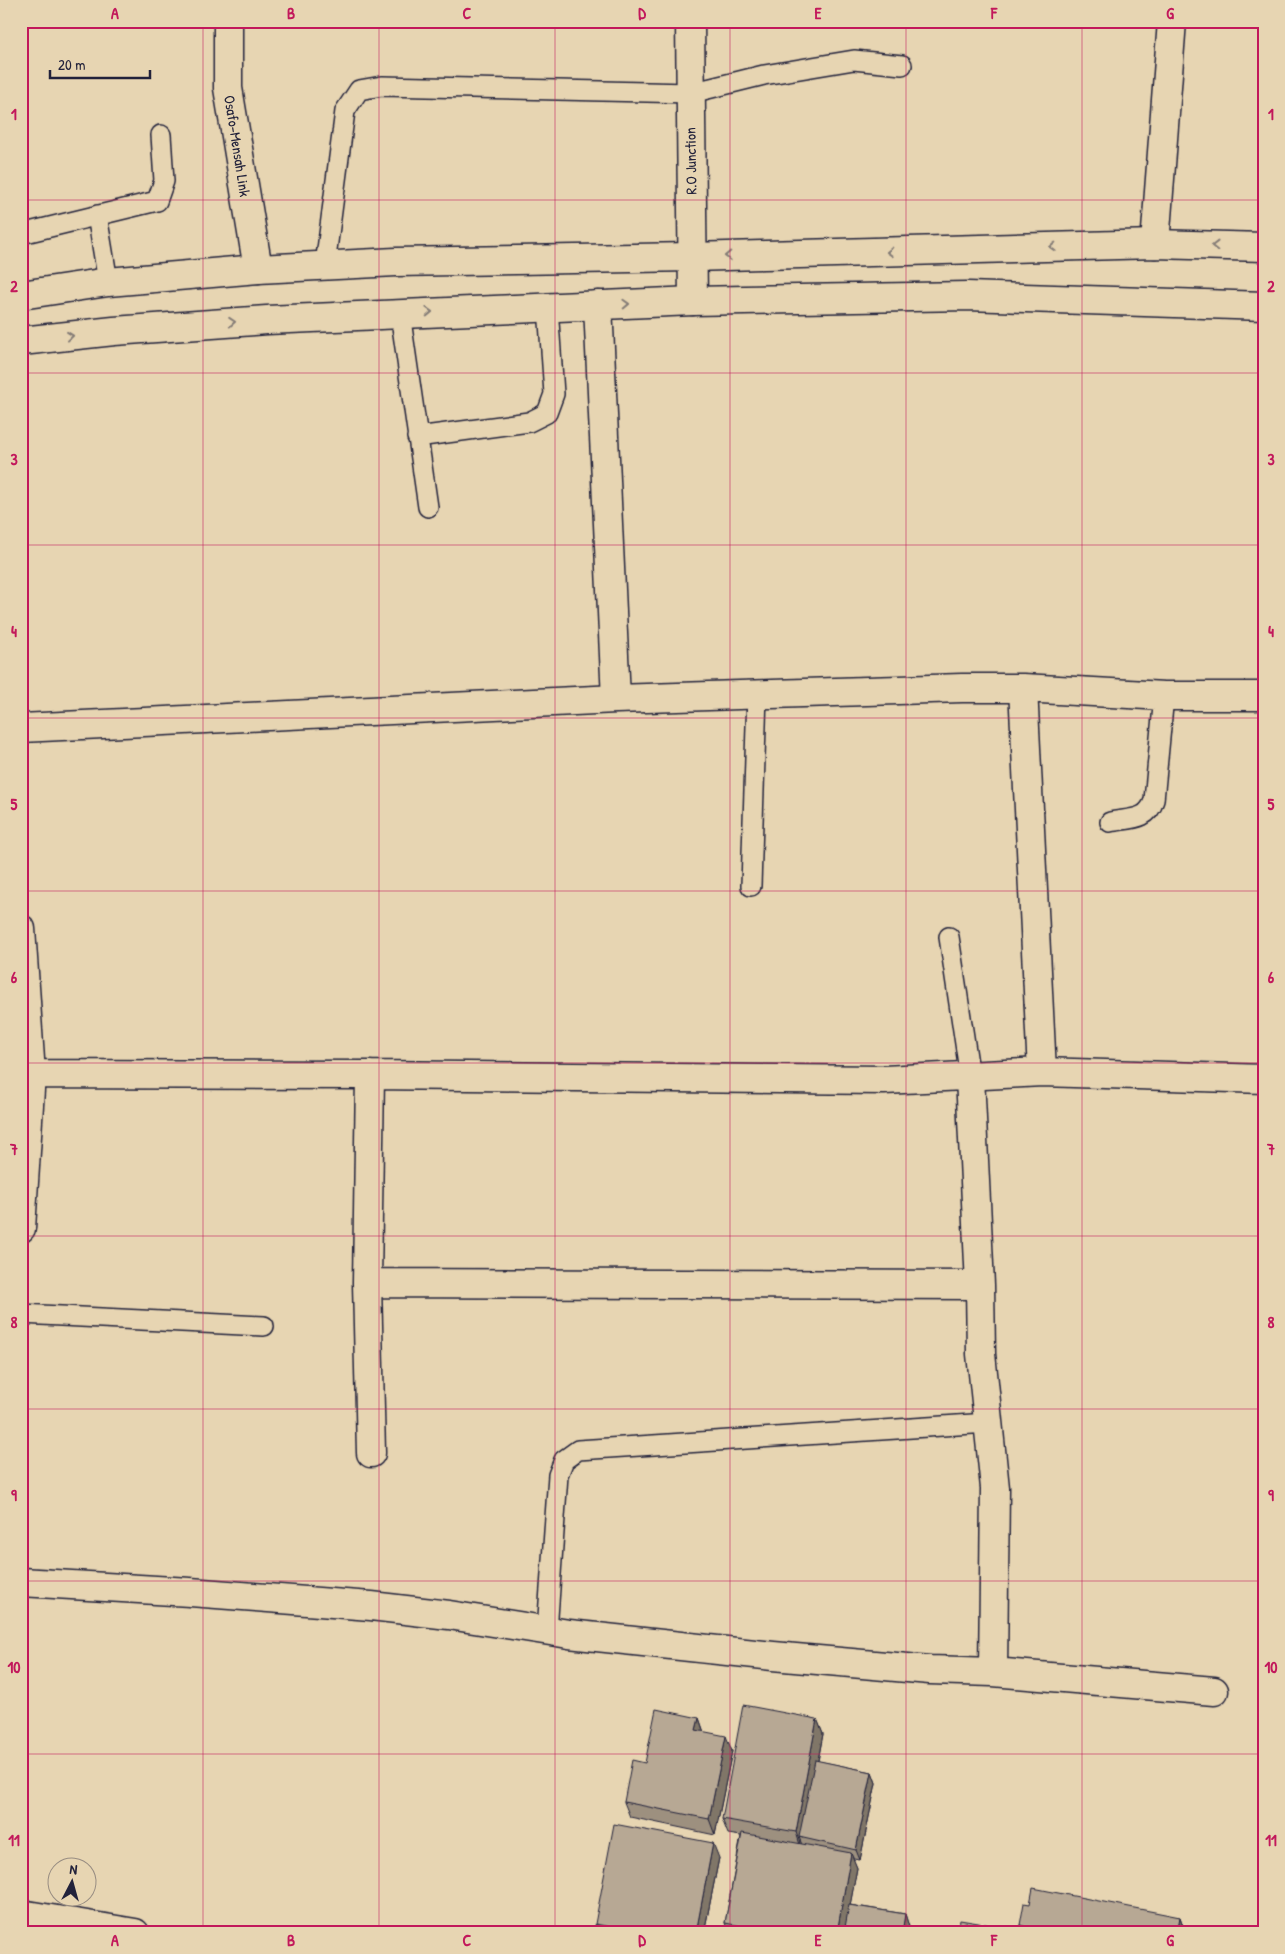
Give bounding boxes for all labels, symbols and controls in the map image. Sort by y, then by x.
text: A [111,2,119,24]
text: B [287,2,295,24]
text: C [463,2,472,24]
text: D [638,2,646,24]
text: E [814,2,822,24]
text: F [990,2,998,24]
text: G [1166,2,1174,24]
scale bar [50,48,150,80]
text: 20 m [58,54,85,75]
street label: Osafo-Mensah Link [219,94,256,198]
text: 1 [11,103,17,125]
text: 1 [1268,103,1274,125]
street label: R.O Junction [679,127,702,195]
one-way arrow [1211,241,1218,251]
one-way arrow [1048,242,1056,253]
one-way arrow [886,247,894,257]
one-way arrow [723,251,731,262]
text: 2 [10,275,18,297]
text: 2 [1267,275,1275,297]
one-way arrow [622,299,630,310]
one-way arrow [425,306,433,317]
one-way arrow [228,317,236,328]
one-way arrow [66,331,74,342]
text: 3 [10,448,18,470]
text: 3 [1267,448,1275,470]
text: 4 [11,620,17,642]
text: 4 [1268,620,1274,642]
text: 5 [11,793,18,815]
text: 5 [1268,793,1275,815]
text: 6 [11,966,18,988]
text: 6 [1268,966,1275,988]
text: 7 [9,1138,18,1160]
text: 7 [1266,1138,1275,1160]
text: 8 [11,1311,18,1333]
text: 8 [1268,1311,1275,1333]
text: 9 [11,1484,17,1506]
text: 9 [1268,1484,1274,1506]
text: 10 [8,1656,20,1678]
text: 10 [1265,1656,1277,1678]
text: 11 [8,1829,20,1851]
text: 11 [1265,1829,1277,1851]
north arrow [48,1856,98,1906]
text: N [69,1859,79,1878]
text: A [111,1929,119,1951]
text: B [287,1929,295,1951]
text: C [463,1929,472,1951]
text: D [638,1929,646,1951]
text: E [814,1929,822,1951]
text: F [990,1929,998,1951]
text: G [1166,1929,1174,1951]

